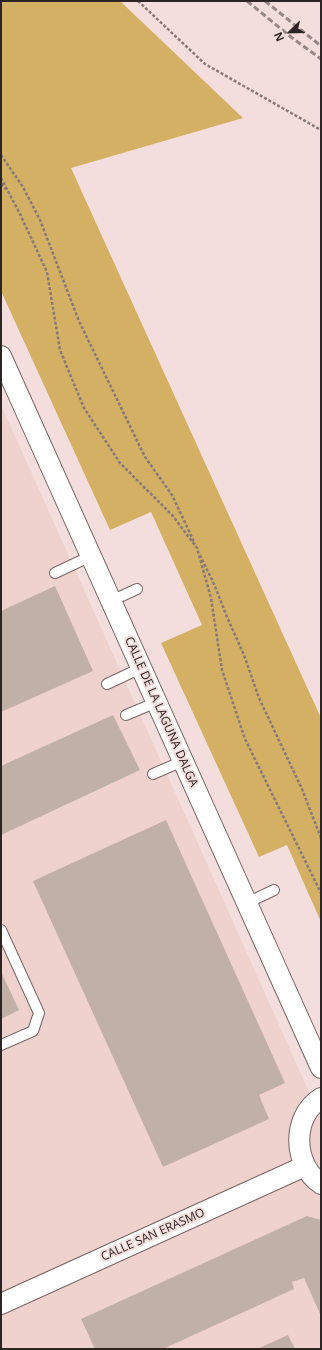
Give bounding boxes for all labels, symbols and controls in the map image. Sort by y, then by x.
north arrow [270,12,310,52]
text: N [270,30,287,44]
street label: CALLE DE LA LAGUNA DALGA [121,635,201,789]
street label: CALLE SAN ERASMO [99,1206,207,1264]

